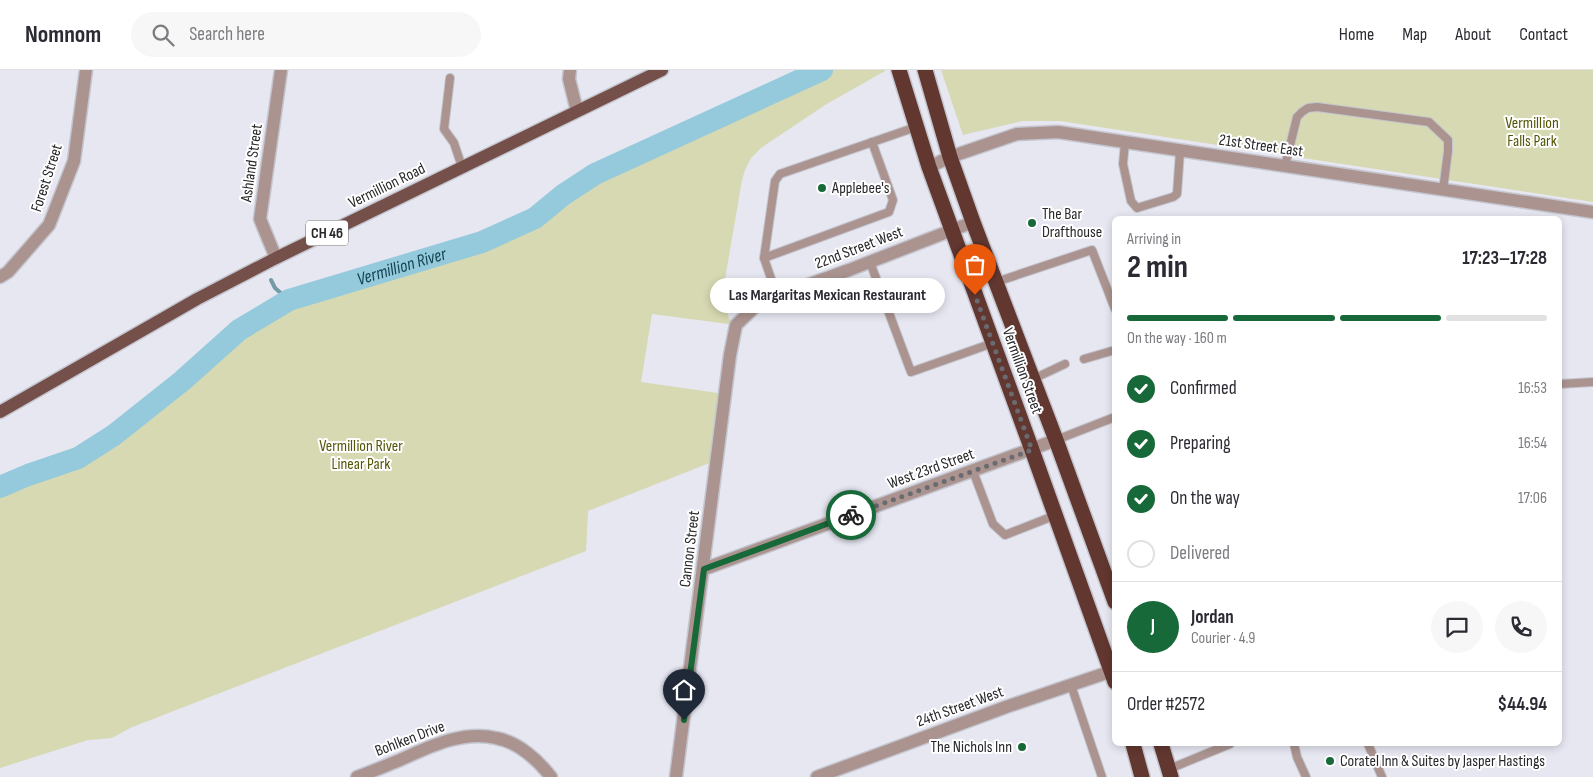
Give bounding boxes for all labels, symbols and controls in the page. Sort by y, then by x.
search box [131,12,481,57]
text: Nomnom [25,20,101,49]
icon: search [149,21,177,49]
text: Search here [189,23,265,46]
text: Home [1339,24,1374,45]
text: Map [1402,24,1427,45]
text: About [1455,24,1491,45]
text: Contact [1519,24,1568,45]
park label: Vermillion Falls Park [1505,114,1559,151]
street label: Ashland Street [237,123,267,204]
street label: 21st Street East [1218,131,1304,161]
street label: Forest Street [27,142,67,214]
street label: Vermillion Road [346,159,428,213]
place label: Applebee's [831,179,890,198]
marker: Applebee's [816,182,828,194]
place label: The Bar Drafthouse [1042,205,1102,242]
marker: The Bar Drafthouse [1026,217,1038,229]
road number: CH 46 [306,220,348,246]
street label: 22nd Street West [812,222,906,273]
text: Arriving in [1127,230,1181,249]
water label: Vermillion River [354,243,449,290]
pin [954,244,996,295]
text: 17:23–17:28 [1462,247,1547,270]
text: 2 min [1127,248,1188,287]
icon: bag [961,251,989,279]
callout: Las Margaritas Mexican Restaurant [710,278,945,312]
text: Las Margaritas Mexican Restaurant [729,286,926,305]
street label: Vermillion Street [998,325,1046,417]
text: On the way · 160 m [1127,329,1227,348]
icon: check [1127,375,1155,403]
text: Confirmed [1170,377,1237,400]
text: 16:53 [1518,379,1547,398]
icon: check [1127,430,1155,458]
text: Preparing [1170,432,1231,455]
text: 16:54 [1518,434,1547,453]
park label: Vermillion River Linear Park [319,437,403,474]
street label: West 23rd Street [885,445,977,493]
icon: check [1127,485,1155,513]
text: On the way [1170,487,1240,510]
text: 17:06 [1518,489,1547,508]
courier [826,490,876,540]
icon: bike [837,501,865,529]
street label: Cannon Street [676,509,704,588]
text: Delivered [1170,542,1230,565]
button: chat [1431,601,1483,653]
button: phone [1495,601,1547,653]
text: Jordan [1191,606,1234,629]
text: J [1151,615,1155,638]
text: Courier · 4.9 [1191,629,1255,648]
pin [663,669,705,720]
icon: home [670,676,698,704]
street label: 24th Street West [914,682,1006,731]
text: Order #2572 [1127,693,1205,716]
text: $44.94 [1498,693,1547,716]
street label: Bohlken Drive [372,717,448,761]
place label: The Nichols Inn [931,738,1012,757]
marker: The Nichols Inn [1016,741,1028,753]
place label: Coratel Inn & Suites by Jasper Hastings [1340,752,1545,771]
marker: Coratel Inn & Suites by Jasper Hastings [1324,755,1336,767]

